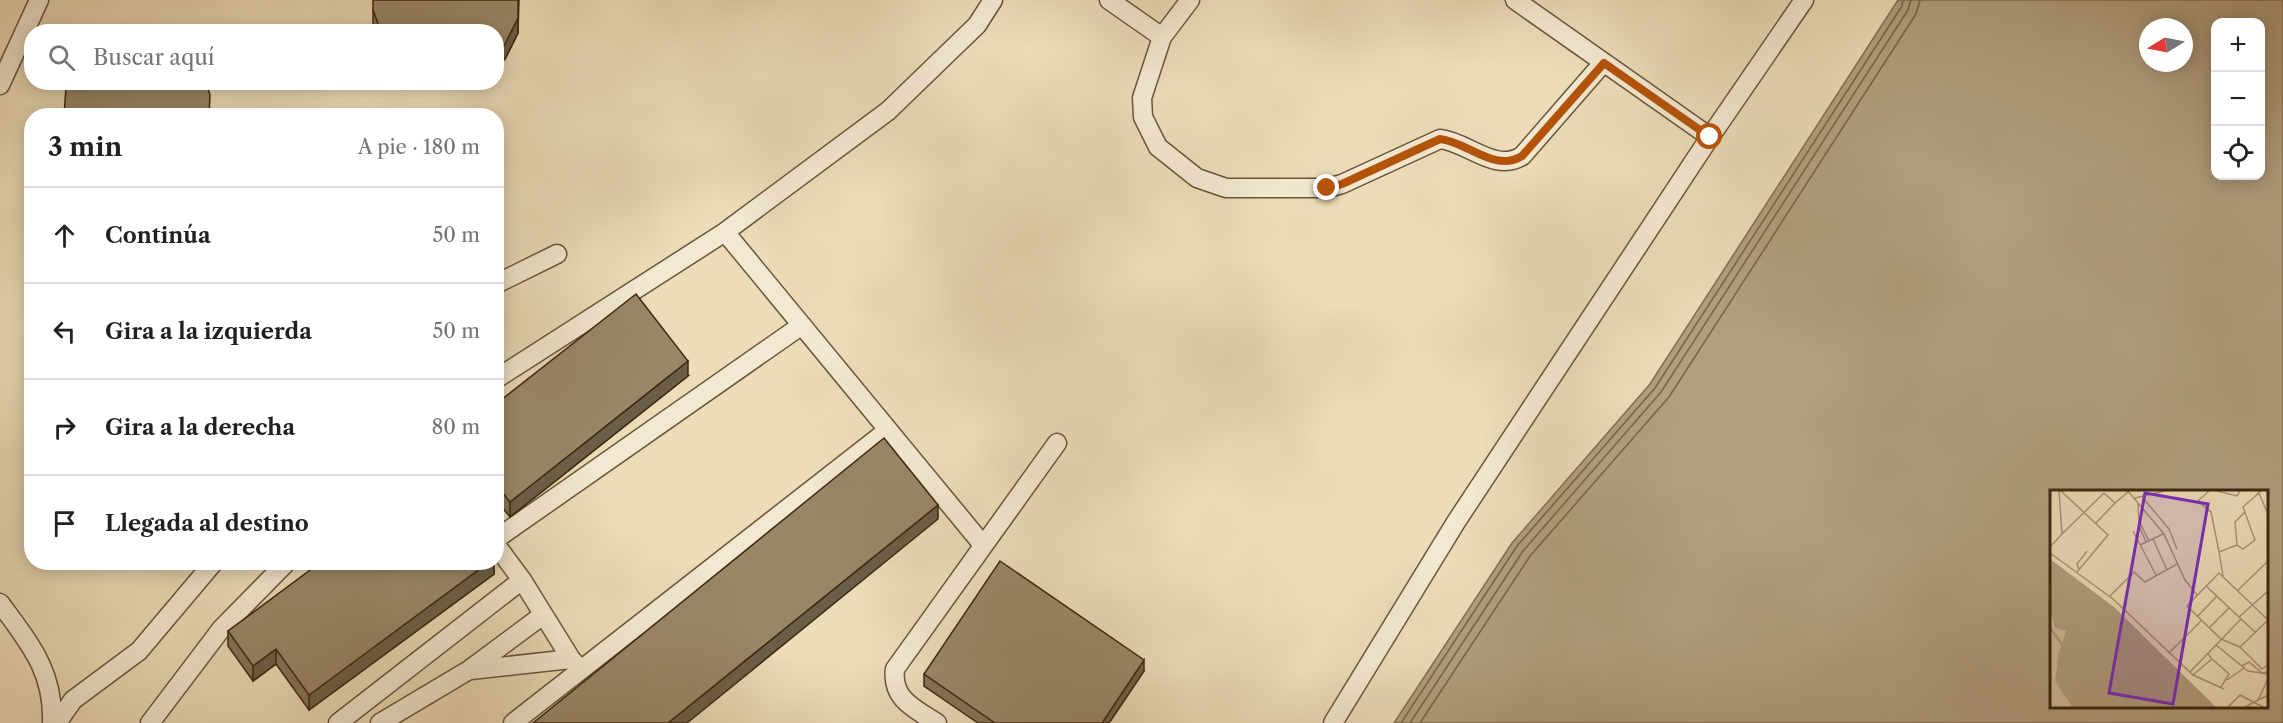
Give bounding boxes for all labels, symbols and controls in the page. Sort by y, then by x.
north arrow [2139,18,2193,72]
map controls [2211,18,2265,180]
button: + [2211,18,2265,72]
search box [24,24,504,90]
icon: search [45,41,78,74]
text: Buscar aquí [93,44,215,71]
button: − [2211,72,2265,126]
route start [1696,123,1722,149]
button: locate [2211,126,2265,180]
text: 3 min [48,131,122,163]
text: A pie · 180 m [358,135,480,159]
route end [1313,174,1339,200]
icon: ahead [48,219,81,252]
text: Continúa [105,222,211,249]
text: 50 m [433,223,480,247]
icon: left [48,315,81,348]
text: Gira a la izquierda [105,318,312,345]
text: 50 m [433,319,480,343]
icon: right [48,411,81,444]
text: Gira a la derecha [105,414,295,441]
text: 80 m [432,415,480,439]
inset map [2050,490,2268,708]
icon: arrive [48,507,81,540]
text: Llegada al destino [105,510,309,537]

